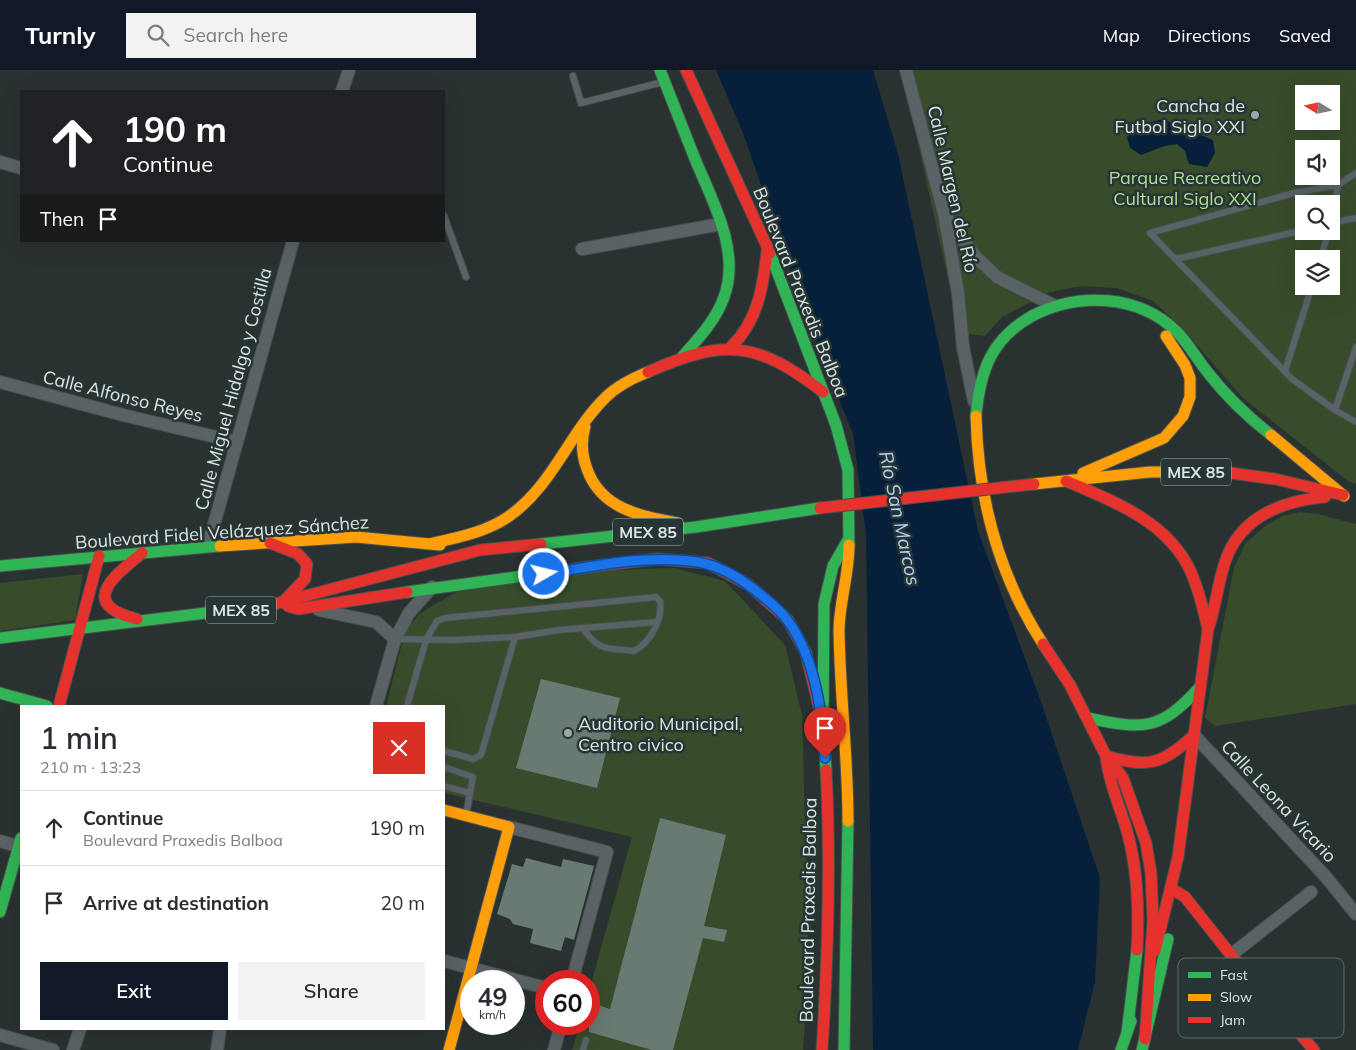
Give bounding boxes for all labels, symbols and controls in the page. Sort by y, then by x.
search box [126,13,476,58]
text: Turnly [25,20,96,50]
icon: search [144,21,172,49]
text: Search here [184,23,288,47]
text: Map [1103,24,1140,47]
text: Directions [1168,24,1251,47]
text: Saved [1279,24,1331,47]
north arrow [1295,85,1340,130]
map controls [1295,85,1340,295]
place label: Cancha de Futbol Siglo XXI [1115,94,1245,138]
street label: Calle Margen del Río [923,103,983,275]
text: 190 m [123,107,227,151]
marker: Cancha de Futbol Siglo XXI [1249,109,1261,121]
icon: ahead [40,110,105,175]
button: sound [1295,140,1340,185]
text: Continue [123,150,213,178]
park label: Parque Recreativo Cultural Siglo XXI [1109,166,1261,210]
street label: Boulevard Praxedis Balboa [748,183,854,401]
button: search [1295,195,1340,240]
icon: arrive [94,205,122,233]
text: Then [40,207,84,231]
button: layers [1295,250,1340,295]
street label: Calle Miguel Hidalgo y Costilla [189,265,277,513]
street label: Calle Alfonso Reyes [41,365,205,427]
water label: Río San Marcos [874,449,926,587]
road number: MEX 85 [1161,458,1231,486]
street label: Boulevard Fidel Velázquez Sánchez [74,510,370,554]
road number: MEX 85 [613,518,683,546]
position arrow [517,547,569,599]
road number: MEX 85 [206,596,276,624]
pin [804,707,846,758]
place label: Auditorio Municipal, Centro civico [578,712,743,756]
icon: arrive [811,714,839,742]
text: 1 min [40,719,118,757]
button: close [373,722,425,774]
marker: Auditorio Municipal, Centro civico [562,727,574,739]
street label: Calle Leona Vicario [1216,735,1342,867]
text: 210 m · 13:23 [40,757,141,777]
street label: Boulevard Praxedis Balboa [795,797,821,1023]
text: Continue [83,806,163,830]
icon: ahead [40,814,68,842]
text: 190 m [369,816,425,840]
text: Boulevard Praxedis Balboa [83,830,283,850]
icon: arrive [40,889,68,917]
text: Arrive at destination [83,891,269,915]
text: 20 m [381,891,425,915]
legend [1178,958,1344,1038]
button: Exit [40,962,228,1020]
button: Share [238,962,425,1020]
text: Fast [1220,966,1248,984]
speed limit sign: 60 [535,970,600,1035]
text: 49 [477,981,508,1012]
text: Slow [1220,988,1252,1006]
text: km/h [479,1007,506,1022]
text: Jam [1220,1011,1245,1029]

